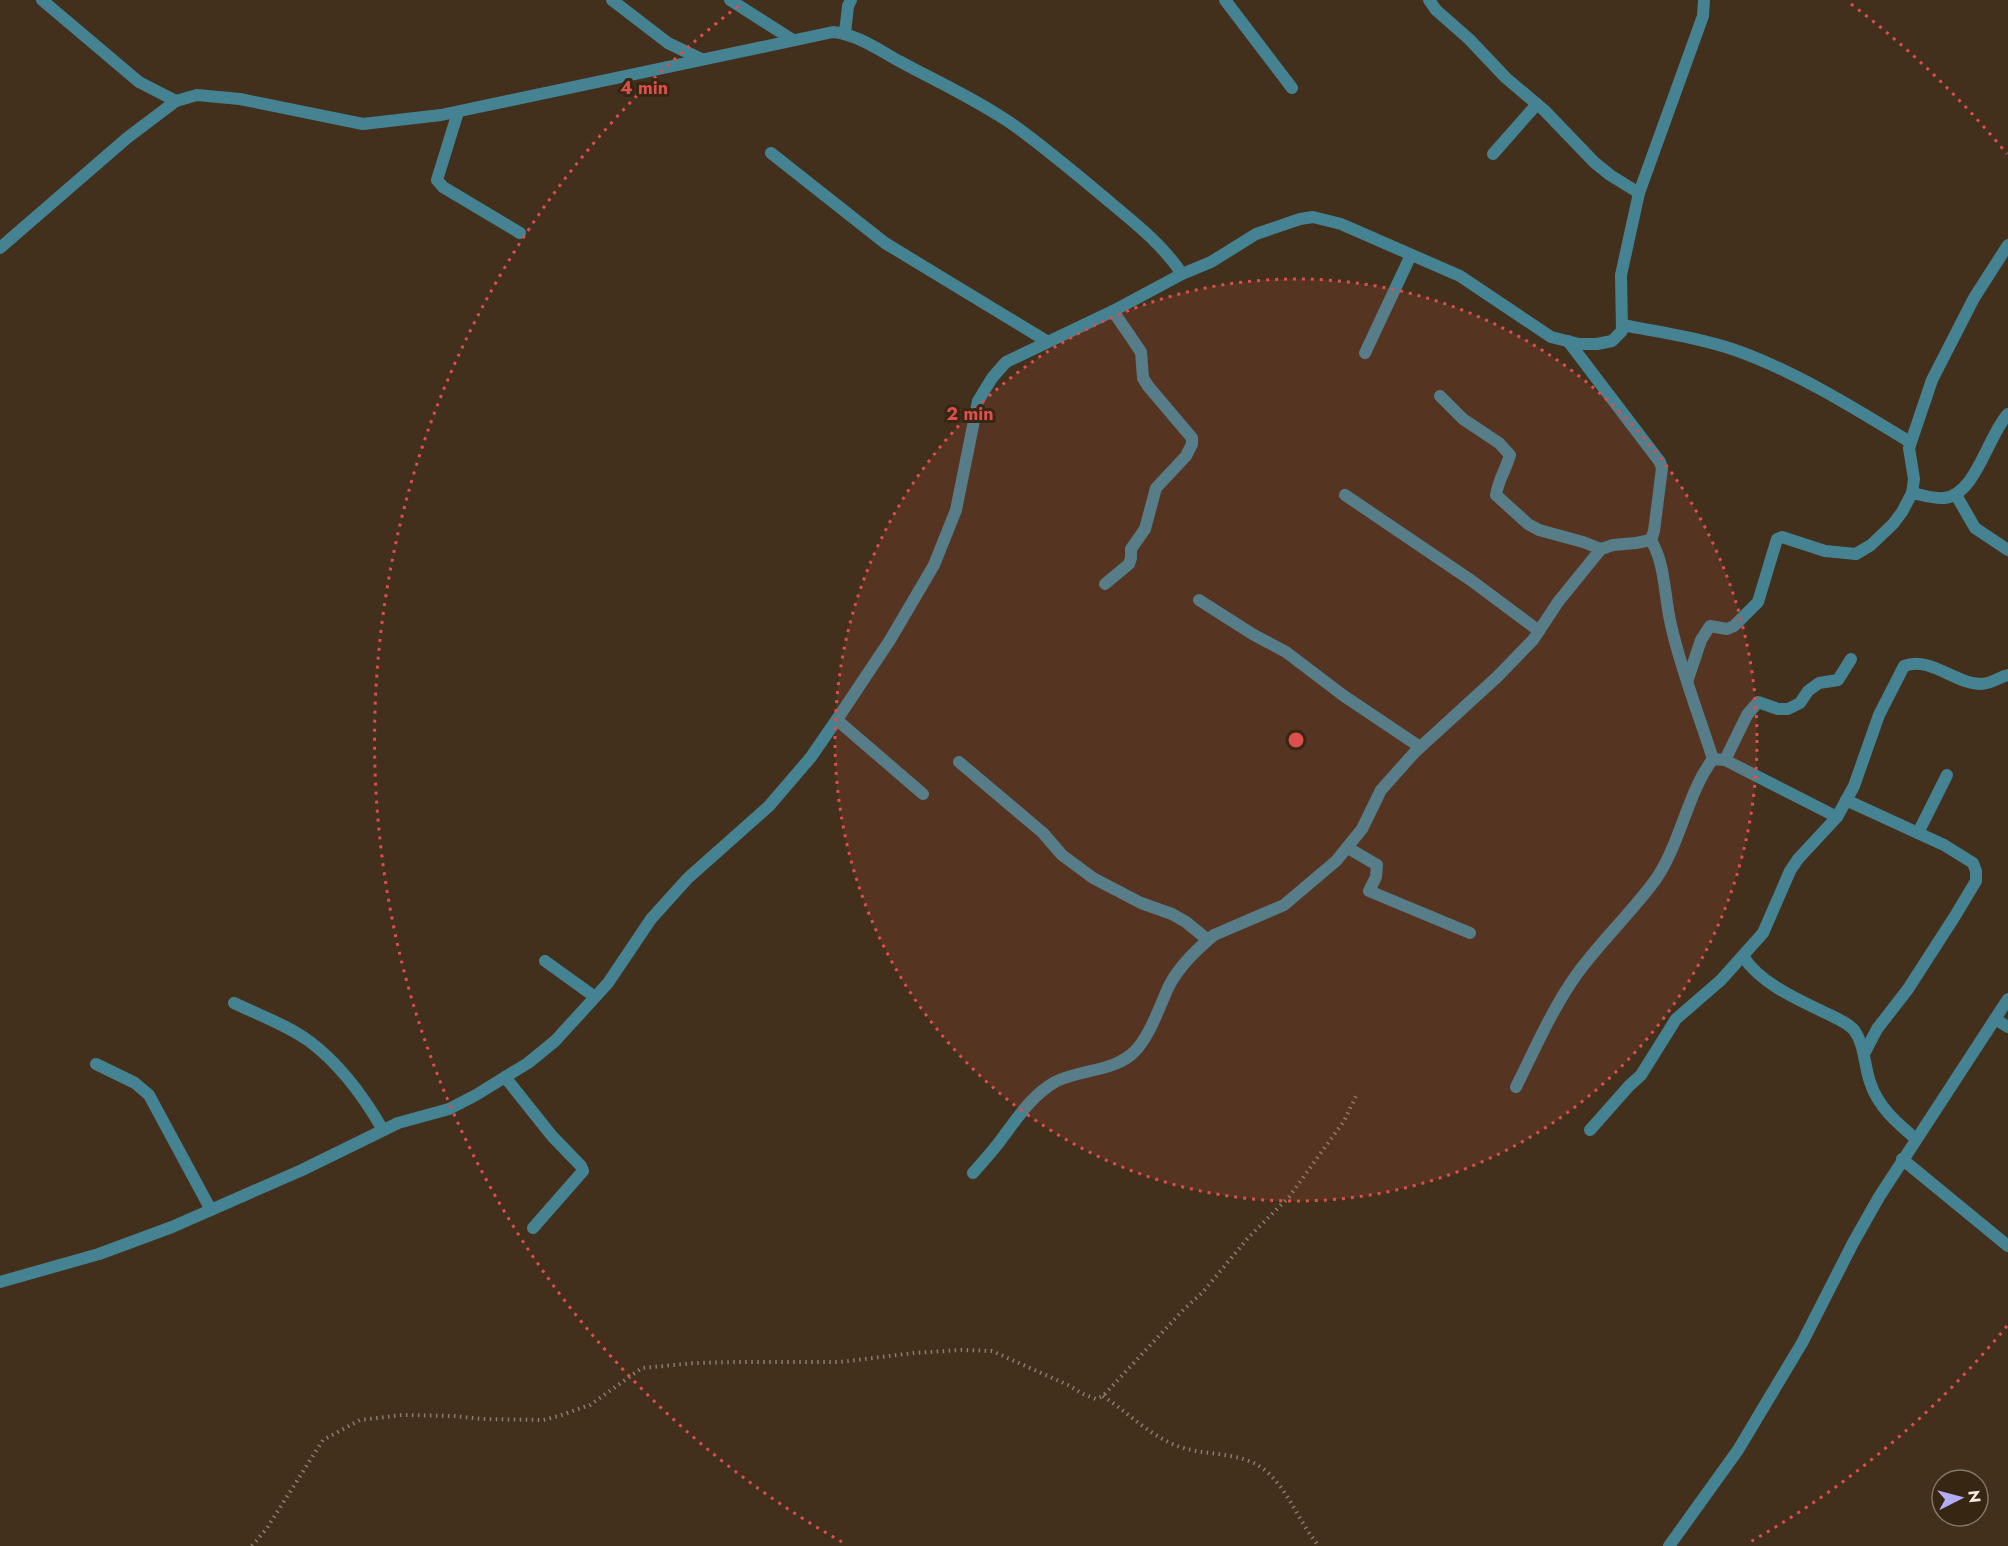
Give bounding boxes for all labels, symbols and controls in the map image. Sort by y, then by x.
text: 4 min [620,75,668,101]
text: 2 min [946,401,994,427]
centre of rings [1286,730,1306,750]
north arrow [1930,1468,1990,1528]
text: N [1962,1489,1987,1504]

